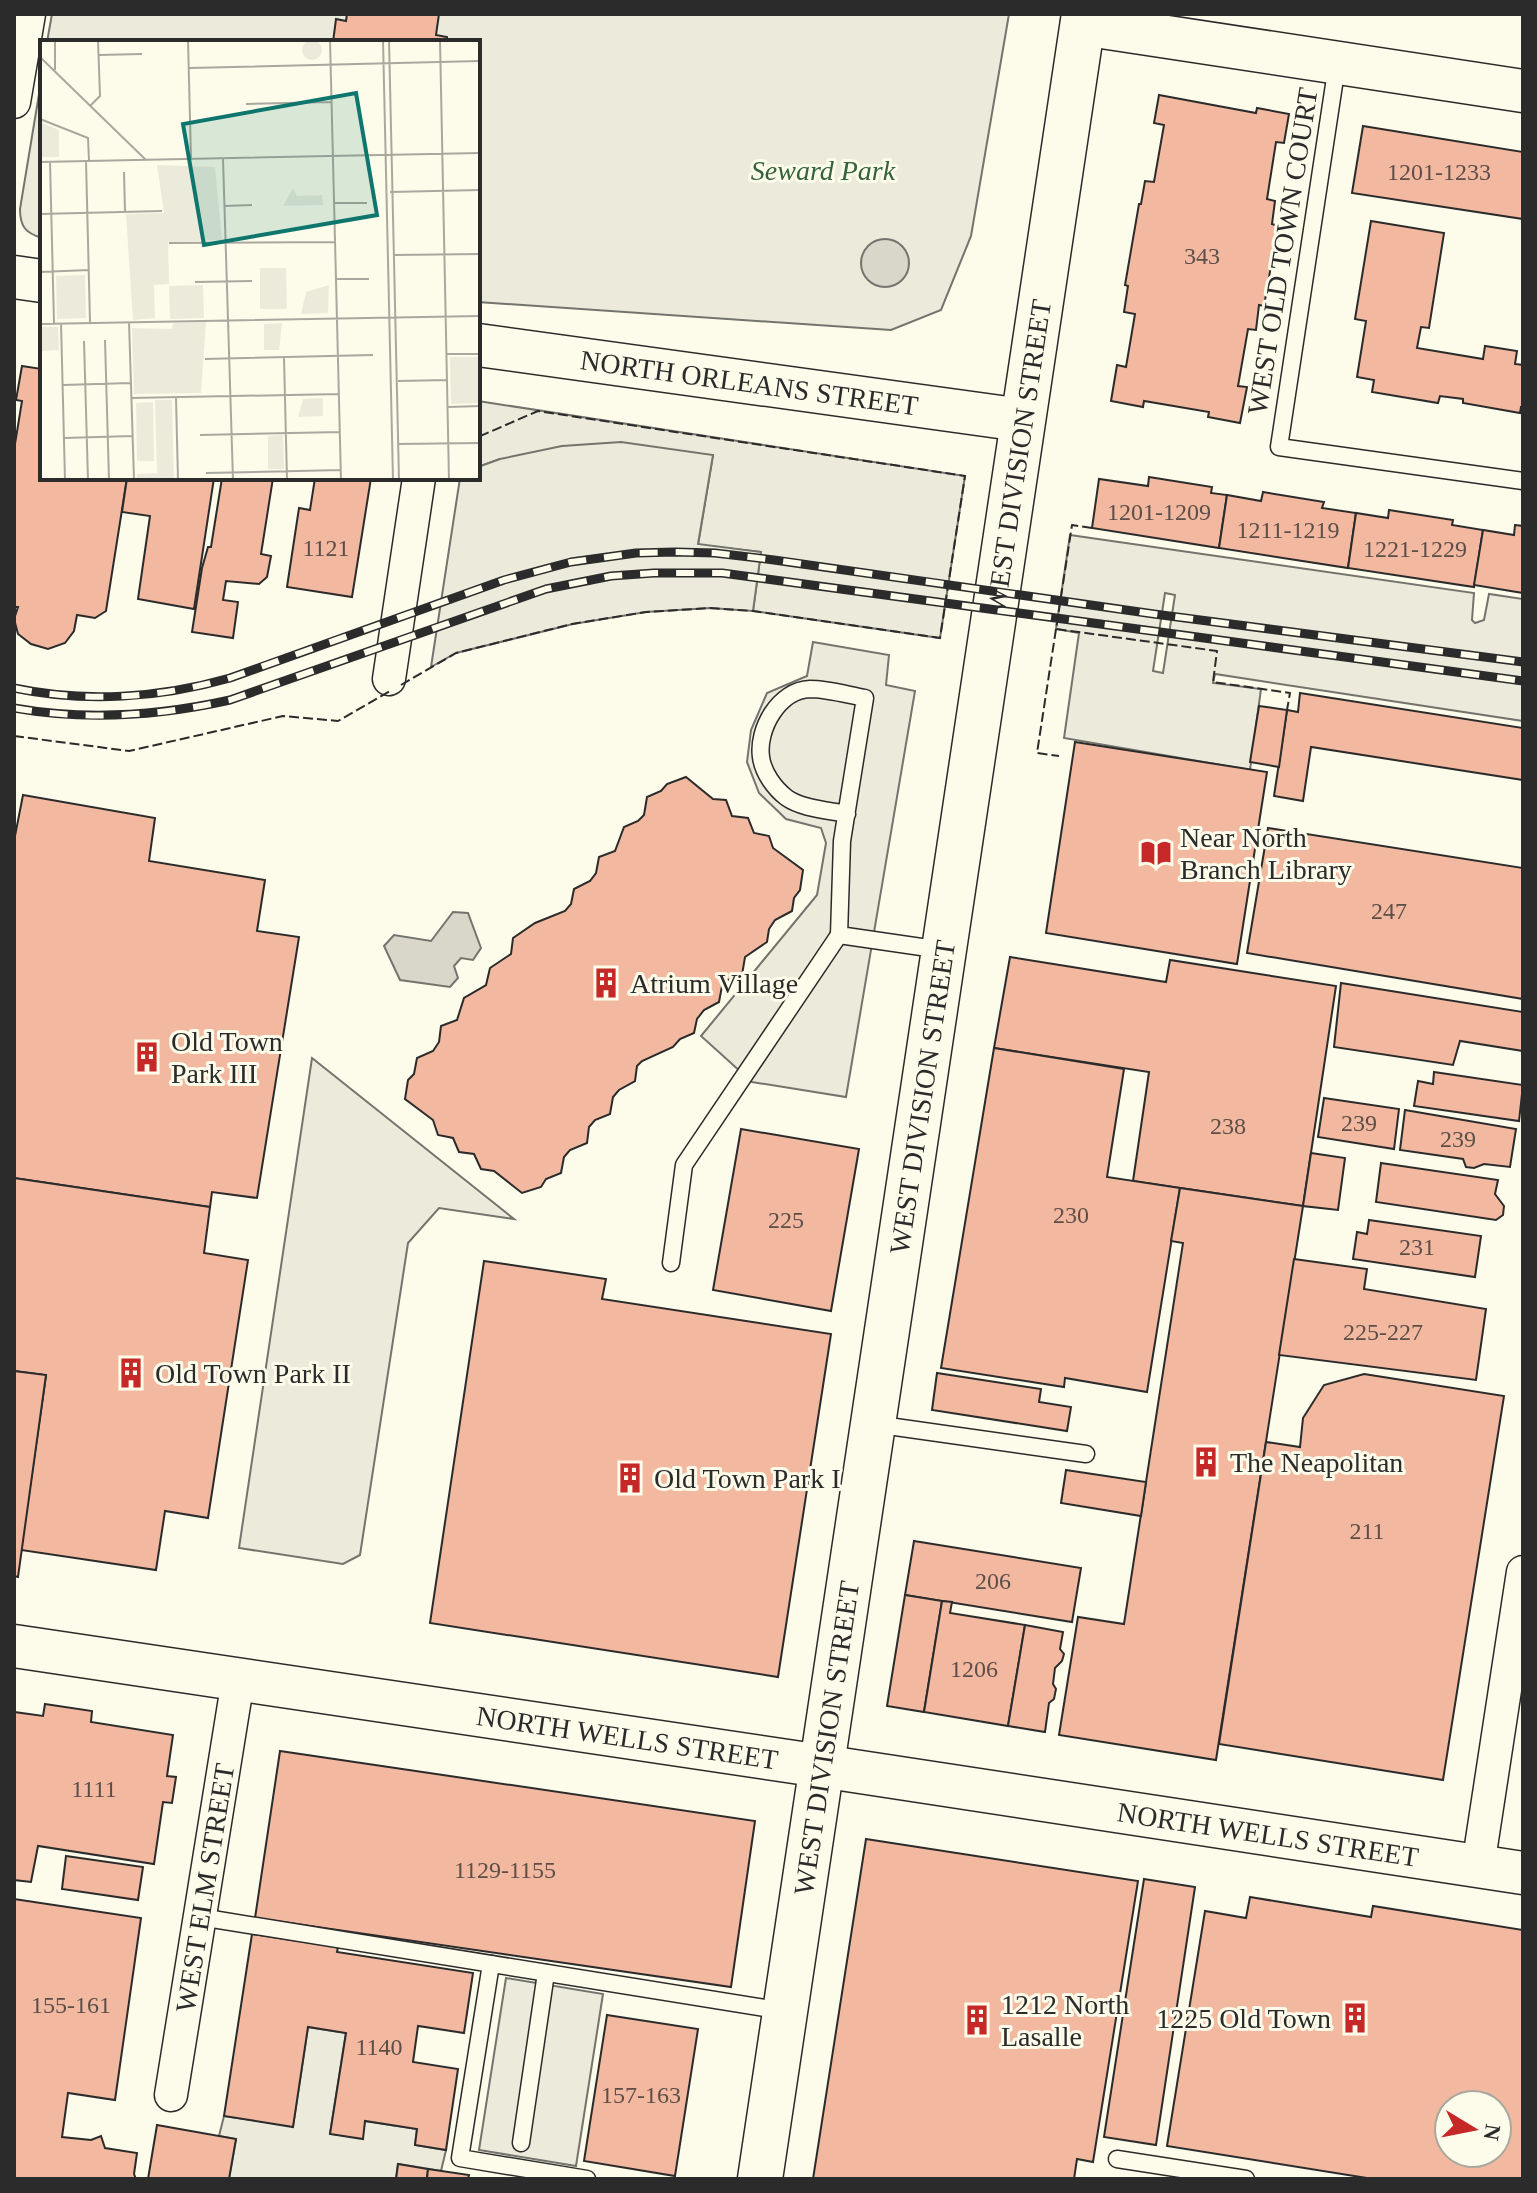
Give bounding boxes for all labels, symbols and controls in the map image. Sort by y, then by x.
inset map [40,40,480,480]
street label: WEST OLD TOWN COURT [1241,85,1324,417]
park label: Seward Park [751,155,896,186]
house number: 1201-1233 [1387,159,1491,185]
house number: 343 [1184,243,1220,269]
street label: WEST DIVISION STREET [980,297,1057,615]
street label: NORTH ORLEANS STREET [578,344,920,422]
house number: 1201-1209 [1107,499,1211,525]
house number: 1211-1219 [1236,517,1340,543]
house number: 1121 [302,535,350,561]
house number: 1221-1229 [1363,536,1467,562]
place label: Near North Branch Library [1180,822,1352,885]
library icon: Near North Branch Library [1139,836,1173,870]
house number: 247 [1371,898,1407,924]
street label: WEST DIVISION STREET [884,938,961,1256]
building icon: Atrium Village [589,966,623,1000]
place label: Atrium Village [630,968,798,999]
place label: Old Town Park III [171,1026,283,1089]
building icon: Old Town Park III [130,1040,164,1074]
house number: 239 [1341,1110,1377,1136]
house number: 238 [1210,1113,1246,1139]
house number: 239 [1440,1126,1476,1152]
house number: 230 [1053,1202,1089,1228]
house number: 225 [768,1207,804,1233]
house number: 231 [1399,1234,1435,1260]
house number: 225-227 [1343,1319,1423,1345]
building icon: Old Town Park II [114,1356,148,1390]
place label: Old Town Park II [155,1358,351,1389]
building icon: The Neapolitan [1189,1445,1223,1479]
place label: The Neapolitan [1230,1447,1403,1478]
building icon: Old Town Park I [613,1461,647,1495]
place label: Old Town Park I [654,1463,841,1494]
house number: 211 [1349,1518,1385,1544]
house number: 206 [975,1568,1011,1594]
street label: WEST DIVISION STREET [788,1579,865,1897]
house number: 1206 [950,1656,998,1682]
street label: NORTH WELLS STREET [474,1700,780,1775]
street label: WEST ELM STREET [170,1761,240,2014]
house number: 1111 [71,1776,117,1802]
street label: NORTH WELLS STREET [1115,1796,1421,1873]
house number: 1129-1155 [454,1857,556,1883]
place label: 1212 North Lasalle [1001,1989,1129,2052]
house number: 155-161 [31,1992,111,2018]
building icon: 1225 Old Town [1338,2001,1372,2035]
building icon: 1212 North Lasalle [960,2003,994,2037]
place label: 1225 Old Town [1156,2003,1331,2034]
house number: 1140 [355,2034,403,2060]
house number: 157-163 [601,2082,681,2108]
north arrow [1433,2089,1513,2169]
text: N [1478,2122,1506,2142]

